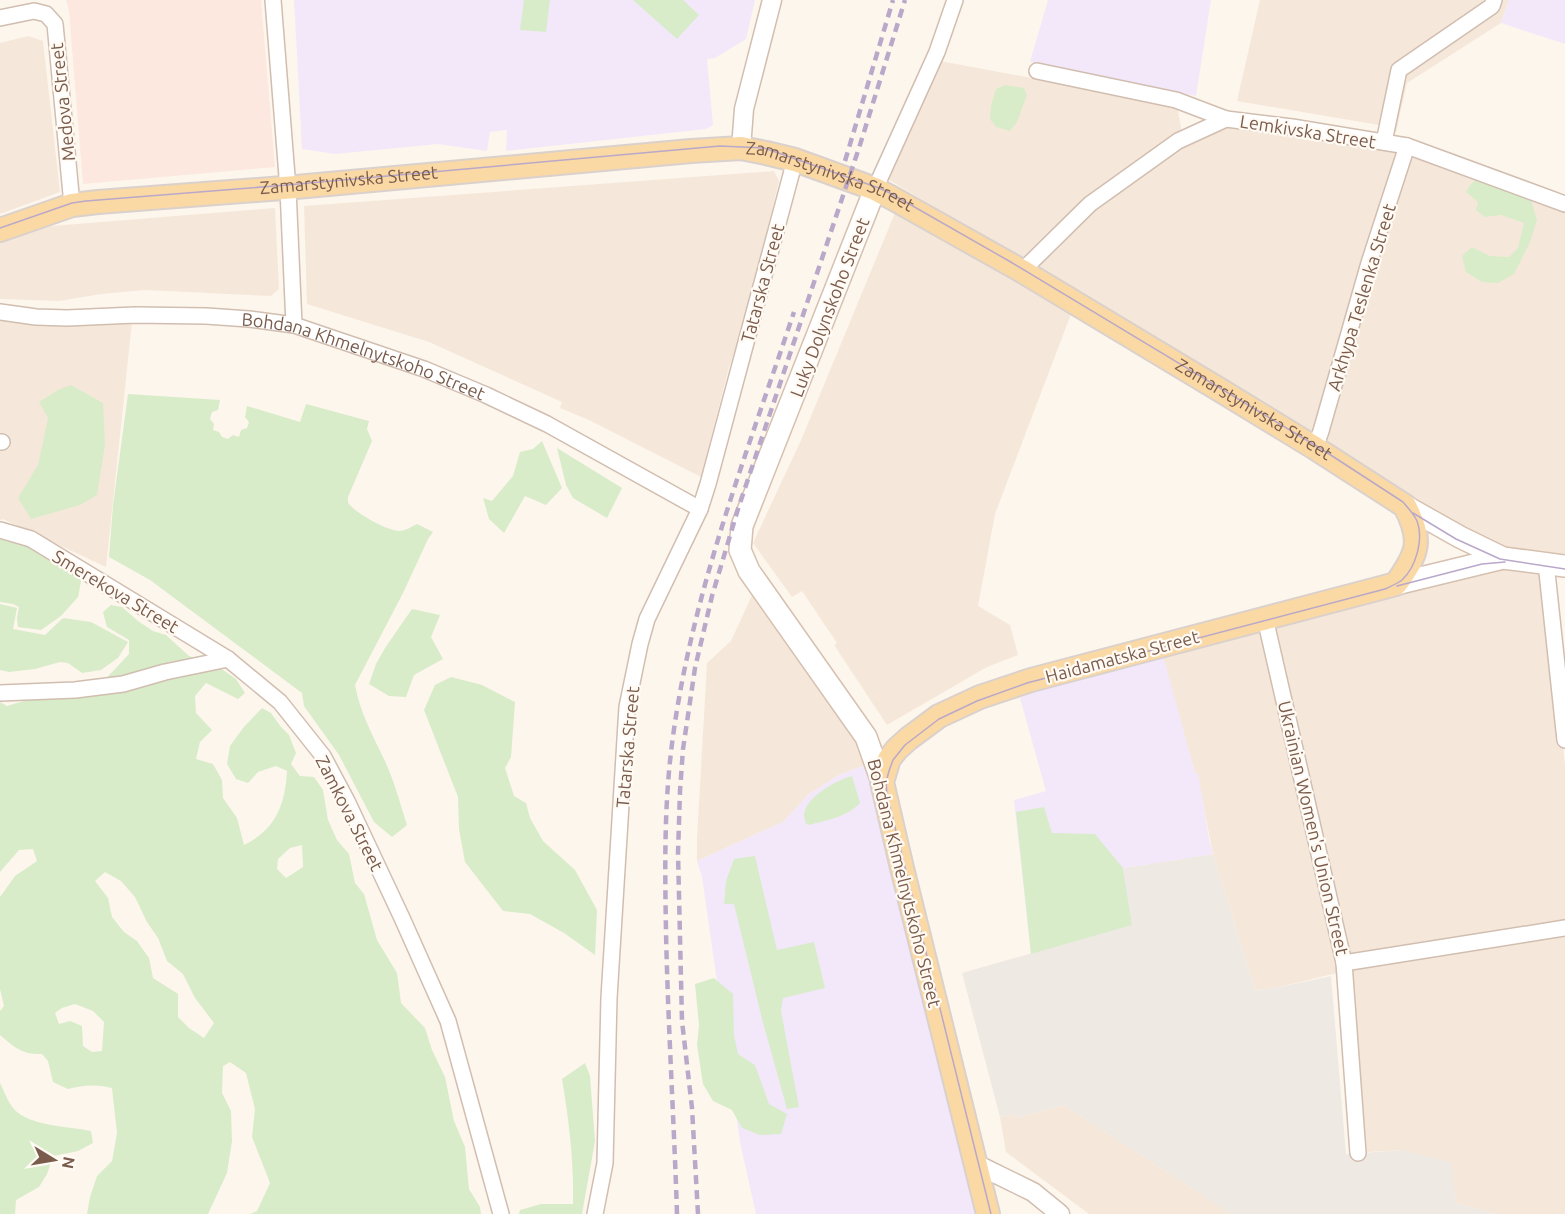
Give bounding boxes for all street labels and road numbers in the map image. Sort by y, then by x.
street label: Medova Street [46,42,78,162]
street label: Lemkivska Street [1239,110,1377,152]
street label: Zamarstynivska Street [745,137,918,215]
street label: Zamarstynivska Street [259,161,439,197]
street label: Arkhypa Teslenka Street [1323,201,1399,393]
street label: Luky Dolynskoho Street [786,214,872,400]
street label: Tatarska Street [737,221,787,345]
street label: Bohdana Khmelnytskoho Street [241,309,488,404]
street label: Zamarstynivska Street [1173,354,1336,463]
street label: Smerekova Street [49,546,183,636]
street label: Haidamatska Street [1043,626,1201,686]
street label: Tatarska Street [612,685,642,809]
street label: Ukrainian Women's Union Street [1275,699,1353,957]
street label: Zamkova Street [312,752,388,874]
street label: Bohdana Khmelnytskoho Street [864,757,946,1009]

